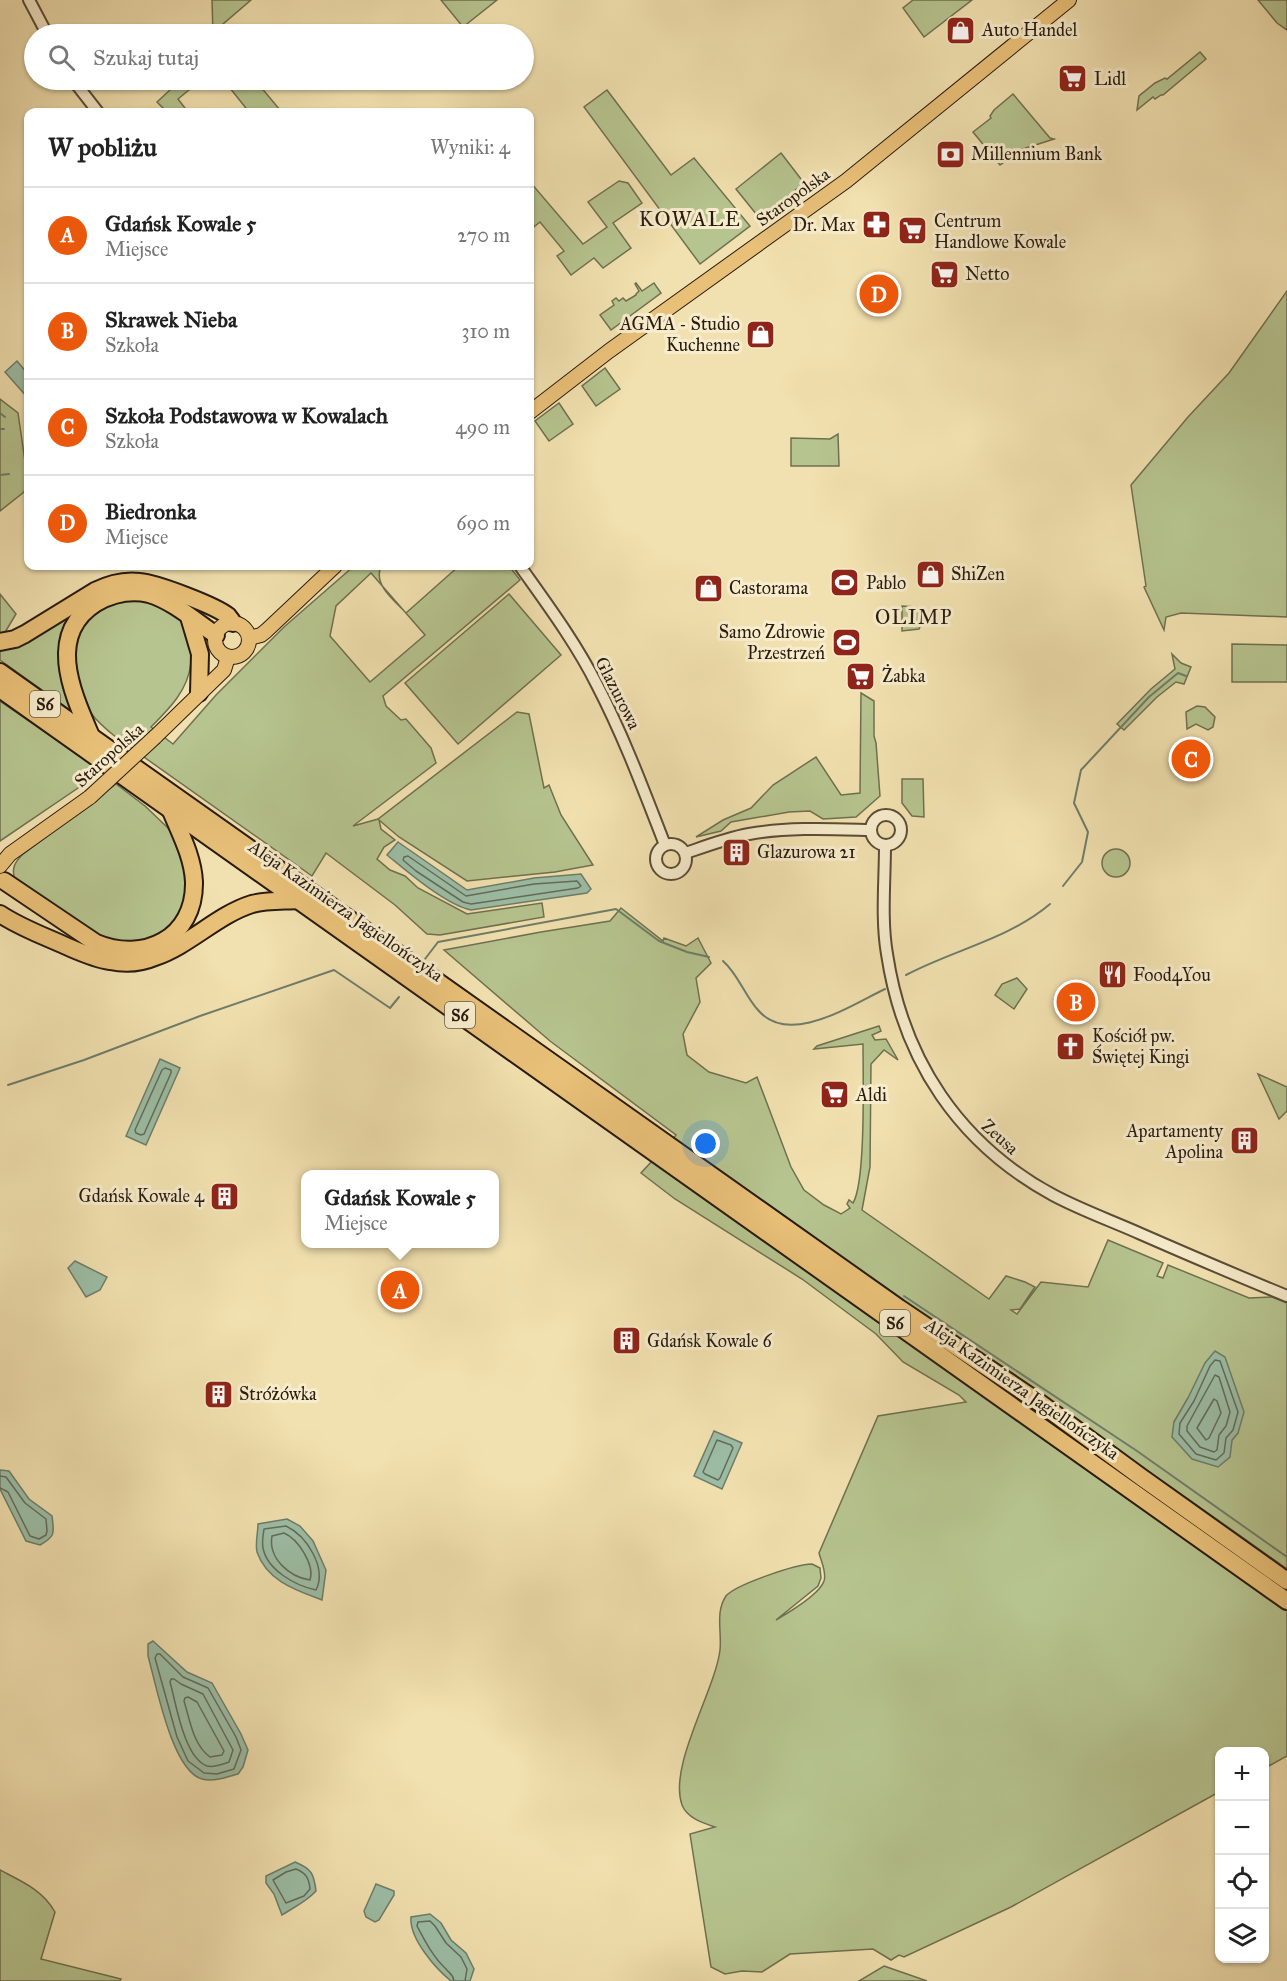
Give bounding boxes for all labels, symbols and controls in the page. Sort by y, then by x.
shop icon: Auto Handel [945,14,977,46]
place label: Auto Handel [981,19,1077,41]
search box [24,24,534,90]
icon: search [45,41,78,74]
text: Szukaj tutaj [93,44,199,71]
supermarket icon: Lidl [1057,63,1089,95]
place label: Lidl [1094,68,1126,90]
text: W pobliżu [48,131,157,163]
text: Wyniki: 4 [430,135,510,159]
bank icon: Millennium Bank [934,138,966,170]
place label: Millennium Bank [971,143,1103,165]
street label: Staropolska [752,163,834,231]
district label: KOWALE [639,206,741,232]
pharmacy icon: Dr. Max [860,209,892,241]
text: Gdańsk Kowale 5 [105,210,256,237]
place label: Centrum Handlowe Kowale [934,210,1066,253]
place label: Dr. Max [793,214,855,236]
supermarket icon: Centrum Handlowe Kowale [897,215,929,247]
text: A [61,223,74,247]
text: 270 m [457,223,510,247]
text: Miejsce [105,237,168,261]
supermarket icon: Netto [928,258,960,290]
place label: Netto [965,263,1009,285]
pin: D [860,272,898,316]
text: Skrawek Nieba [105,306,237,333]
place label: AGMA - Studio Kuchenne [619,313,740,356]
shop icon: AGMA - Studio Kuchenne [745,318,777,350]
text: B [61,319,74,343]
text: 310 m [461,319,510,343]
text: Szkoła [105,333,159,357]
text: Szkoła Podstawowa w Kowalach [105,402,388,429]
text: C [61,415,74,439]
text: 490 m [455,415,510,439]
text: Szkoła [105,429,159,453]
text: Biedronka [105,498,196,525]
text: D [60,511,75,535]
text: 690 m [456,511,510,535]
text: Miejsce [105,525,168,549]
shop icon: ShiZen [914,558,946,590]
place label: ShiZen [951,563,1005,585]
sports icon: Pablo [829,567,861,599]
shop icon: Castorama [692,572,724,604]
place label: Pablo [866,572,906,594]
place label: Castorama [729,577,808,599]
district label: OLIMP [875,605,953,629]
place label: Samo Zdrowie Przestrzeń [719,621,825,664]
sports icon: Samo Zdrowie Przestrzeń [830,626,862,658]
street label: Glazurowa [590,653,646,733]
supermarket icon: Żabka [845,660,877,692]
place label: Żabka [882,664,926,687]
road number: S6 [30,691,60,717]
street label: Staropolska [70,718,148,792]
pin: C [1172,736,1210,782]
street label: Aleja Kazimierza Jagiellończyka [243,835,448,988]
building icon: Glazurowa 21 [720,836,752,868]
place label: Glazurowa 21 [757,841,856,863]
restaurant icon: Food4You [1096,959,1128,991]
place label: Food4You [1133,964,1211,986]
pin: B [1056,980,1096,1024]
road number: S6 [445,1002,475,1028]
place label: Kościół pw. Świętej Kingi [1092,1025,1189,1069]
church icon: Kościół pw. Świętej Kingi [1055,1030,1087,1062]
supermarket icon: Aldi [819,1079,851,1111]
place label: Aldi [855,1084,887,1106]
street label: Zeusa [977,1115,1023,1160]
place label: Apartamenty Apolina [1126,1120,1224,1163]
building icon: Apartamenty Apolina [1228,1125,1260,1157]
your location [691,1129,720,1158]
popup [301,1170,499,1248]
building icon: Gdańsk Kowale 4 [209,1180,241,1212]
text: Gdańsk Kowale 5 [324,1184,476,1211]
place label: Gdańsk Kowale 4 [79,1185,205,1207]
text: Miejsce [324,1211,388,1235]
pin: A [380,1268,420,1312]
road number: S6 [880,1310,910,1336]
street label: Aleja Kazimierza Jagiellończyka [919,1313,1124,1466]
building icon: Gdańsk Kowale 6 [610,1325,642,1357]
place label: Gdańsk Kowale 6 [647,1330,772,1352]
building icon: Stróżówka [202,1378,234,1410]
place label: Stróżówka [239,1383,317,1405]
map controls [1215,1747,1269,1963]
button: + [1215,1747,1269,1801]
button: − [1215,1801,1269,1855]
button: locate [1215,1855,1269,1909]
button: layers [1215,1909,1269,1963]

